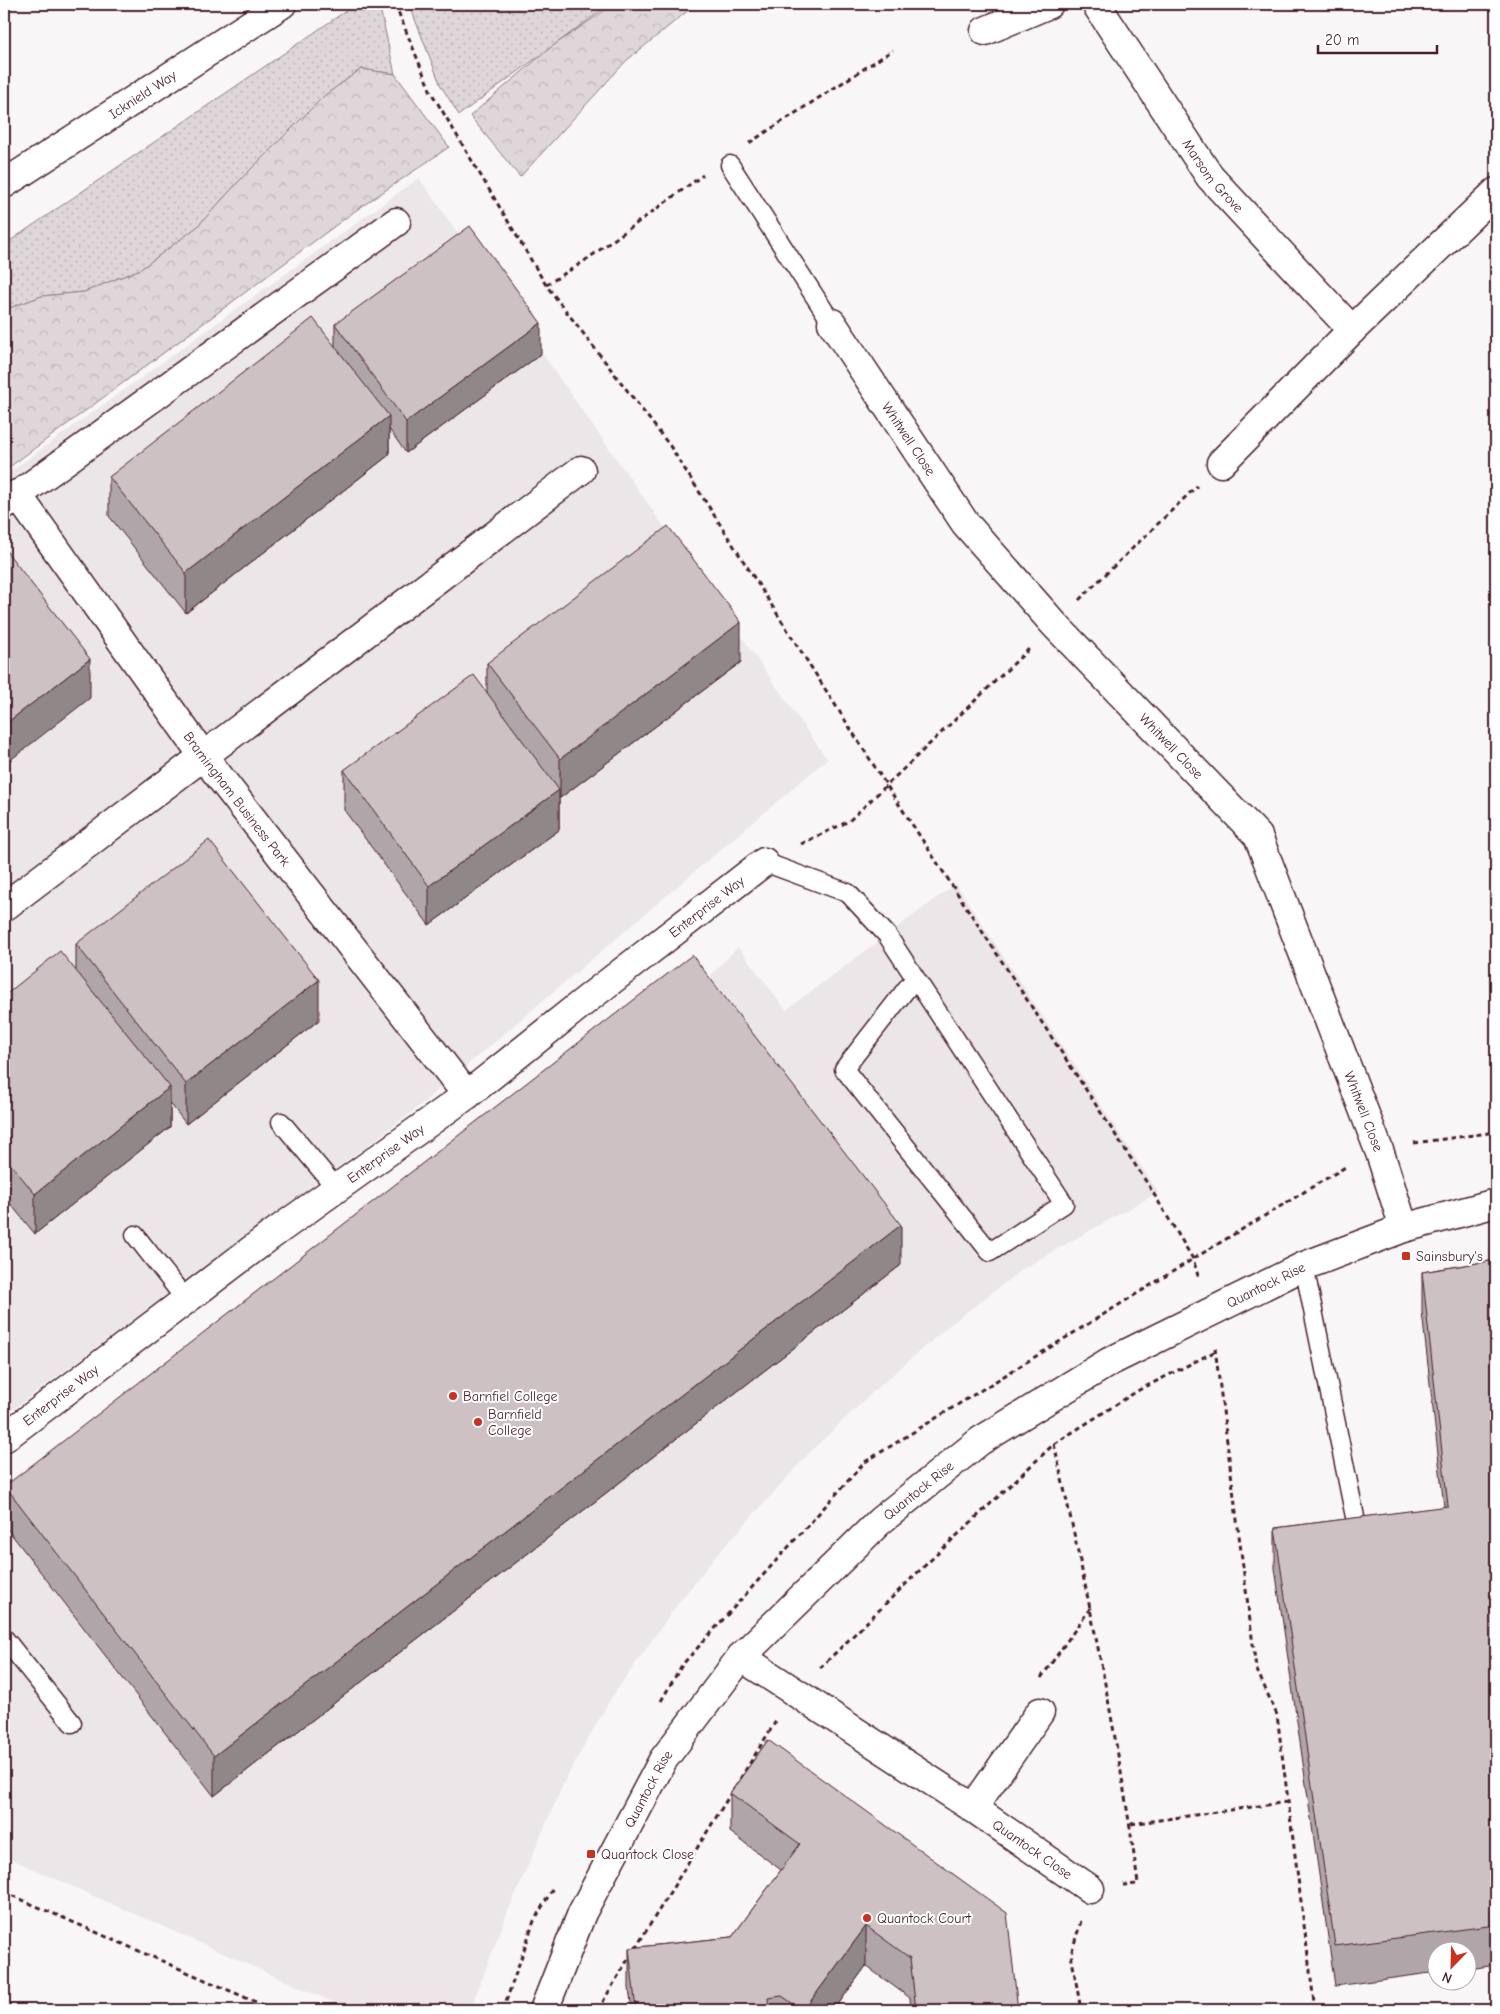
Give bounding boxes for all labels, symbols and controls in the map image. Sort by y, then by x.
scale bar [1318,22,1436,54]
text: 20 m [1325,31,1359,49]
street label: Icknield Way [106,66,180,123]
street label: Marsom Grove [1178,136,1247,216]
street label: Whitwell Close [878,399,939,479]
street label: Whitwell Close [1135,710,1206,783]
street label: Bramingham Business Park [180,729,294,870]
street label: Enterprise Way [666,872,748,942]
street label: Whitwell Close [1340,1069,1387,1154]
street label: Enterprise Way [344,1120,428,1187]
place label: Sainsbury's [1416,1248,1483,1265]
marker: Sainsbury's [1400,1250,1412,1262]
street label: Quantock Rise [1224,1259,1308,1312]
street label: Enterprise Way [20,1361,103,1430]
place label: Barnfiel College [463,1388,558,1405]
marker: Barnfiel College [447,1390,459,1402]
place label: Barnfield College [488,1406,542,1439]
marker: Barnfield College [472,1416,484,1428]
street label: Quantock Rise [880,1457,957,1524]
street label: Quantock Rise [621,1747,677,1831]
street label: Quantock Close [989,1816,1075,1883]
place label: Quantock Close [601,1846,694,1863]
marker: Quantock Close [585,1848,597,1860]
place label: Quantock Court [877,1910,972,1927]
marker: Quantock Court [861,1912,873,1924]
north arrow [1428,1942,1478,1992]
text: N [1440,1968,1455,1987]

